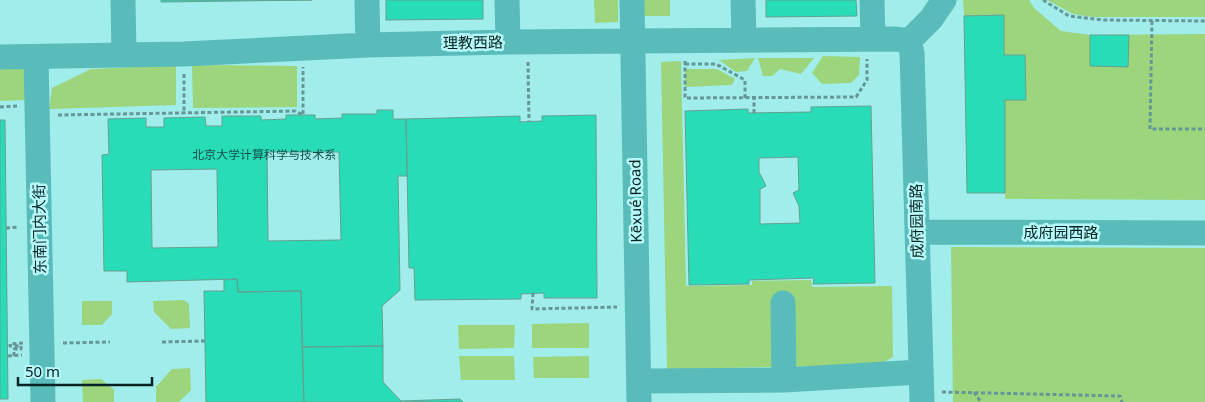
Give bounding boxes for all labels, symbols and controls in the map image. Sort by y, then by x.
street label: 理教西路 [443,31,503,53]
house number: 北京大学计算科学与技术系 [192,146,336,163]
street label: Kēxué Road [624,159,646,243]
street label: 成府园南路 [905,183,927,259]
street label: 东南门内大街 [28,184,50,274]
street label: 成府园西路 [1023,222,1099,242]
scale bar [18,354,151,386]
text: 50 m [25,361,60,381]

